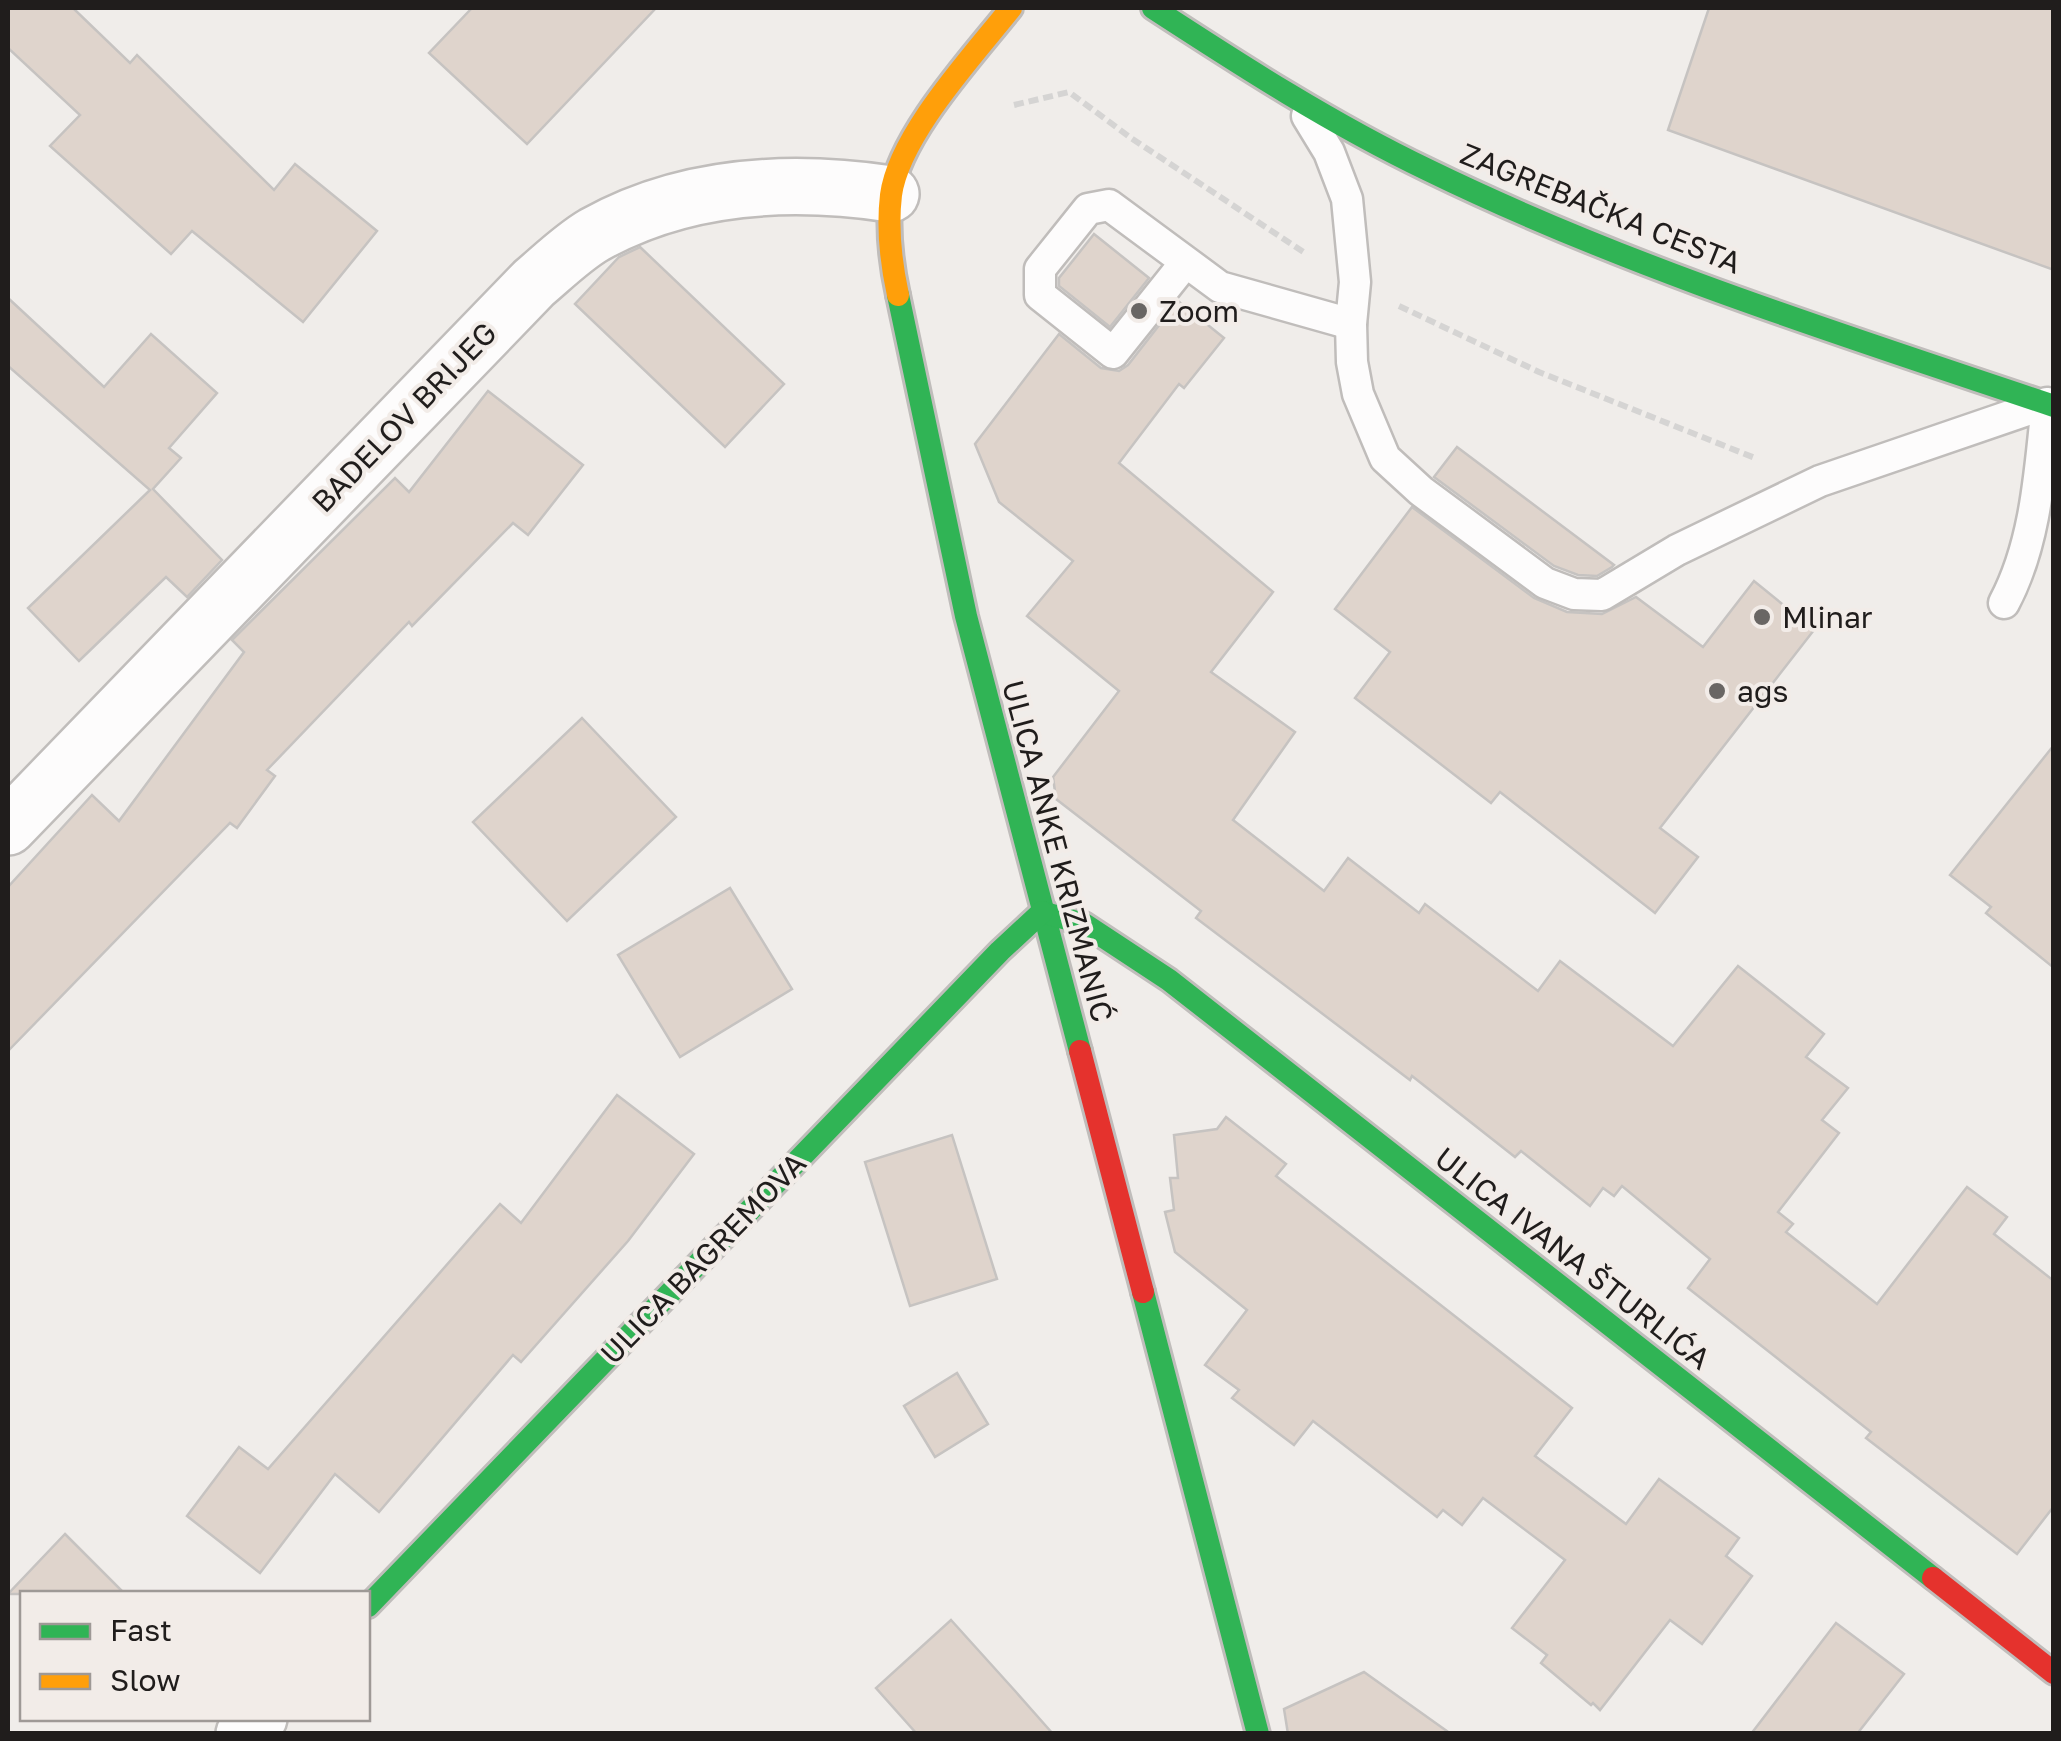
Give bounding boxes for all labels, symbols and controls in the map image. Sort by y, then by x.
street label: ZAGREBAČKA CESTA [1455,135,1747,281]
place label: Zoom [1159,293,1239,329]
marker: Zoom [1128,300,1150,322]
street label: BADELOV BRIJEG [304,315,504,519]
place label: Mlinar [1782,599,1873,635]
marker: Mlinar [1751,606,1773,628]
place label: ags [1737,673,1788,709]
street label: ULICA ANKE KRIZMANIĆ [995,676,1121,1026]
marker: ags [1706,680,1728,702]
street label: ULICA IVANA ŠTURLIĆA [1428,1139,1718,1377]
street label: ULICA BAGREMOVA [593,1145,813,1371]
legend [20,1591,370,1721]
text: Fast [110,1612,172,1648]
text: Slow [110,1662,181,1698]

